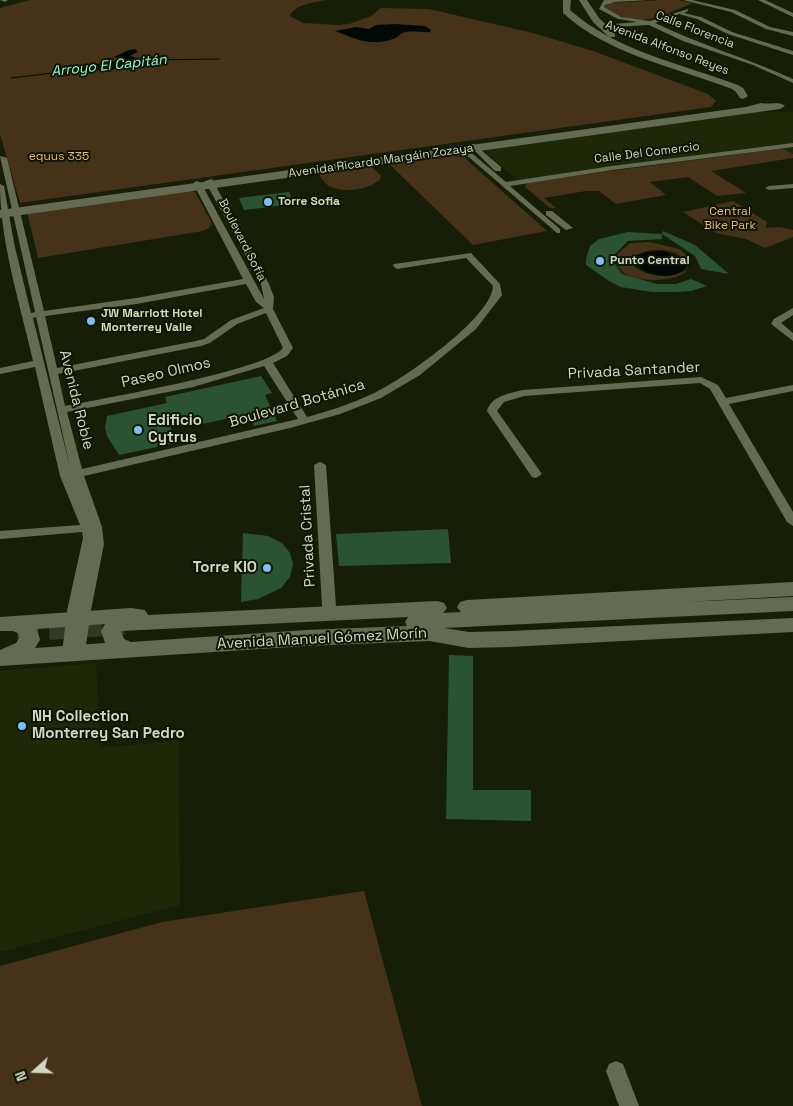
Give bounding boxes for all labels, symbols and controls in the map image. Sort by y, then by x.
street label: Calle Florencia [654,8,736,52]
street label: Avenida Alfonso Reyes [603,18,731,78]
water label: Arroyo El Capitán [50,52,168,80]
street label: Calle Del Comercio [593,139,701,167]
street label: Avenida Ricardo Margáin Zozaya [288,141,474,181]
park label: equus 335 [29,150,89,164]
place label: Torre Sofia [278,195,340,209]
street label: Boulevard Sofía [215,196,269,284]
marker: Torre Sofia [262,196,274,208]
park label: Central Bike Park [704,205,756,233]
place label: Punto Central [610,254,690,268]
marker: Punto Central [594,255,606,267]
place label: JW Marriott Hotel Monterrey Valle [101,307,203,335]
marker: JW Marriott Hotel Monterrey Valle [85,315,97,327]
street label: Avenida Roble [55,348,97,452]
street label: Paseo Olmos [120,354,212,392]
street label: Privada Santander [567,359,701,383]
street label: Boulevard Botánica [227,376,367,432]
place label: Edificio Cytrus [148,412,202,447]
marker: Edificio Cytrus [132,424,144,436]
street label: Privada Cristal [296,484,320,588]
place label: Torre KIO [193,559,257,577]
marker: Torre KIO [261,562,273,574]
street label: Avenida Manuel Gómez Morín [217,625,427,653]
place label: NH Collection Monterrey San Pedro [32,708,185,743]
marker: NH Collection Monterrey San Pedro [16,720,28,732]
north arrow [10,1046,60,1096]
text: N [11,1069,31,1084]

